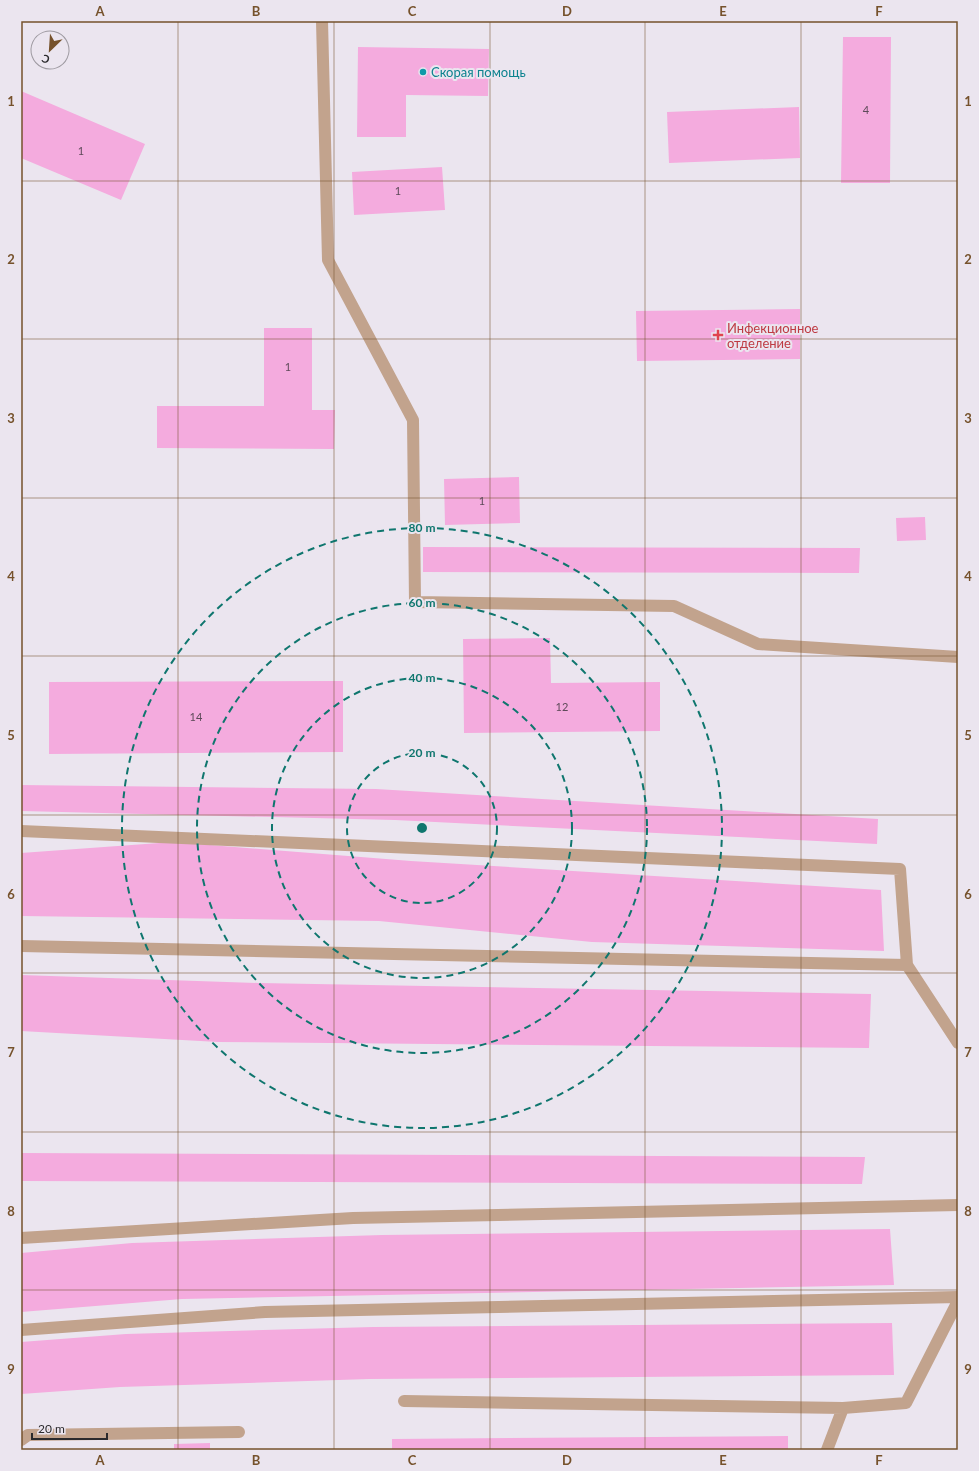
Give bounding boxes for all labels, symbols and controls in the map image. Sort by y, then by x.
text: A [94,3,105,19]
text: B [252,3,261,19]
text: C [408,3,417,19]
text: D [562,3,572,19]
text: E [719,3,727,19]
text: F [875,3,883,19]
north arrow [30,30,70,70]
text: С [39,52,52,67]
place label: Скорая помощь [431,64,526,80]
marker: Скорая помощь [418,67,428,77]
text: 1 [7,93,15,109]
text: 1 [964,93,972,109]
house number: 4 [863,103,870,116]
house number: 1 [78,144,84,157]
house number: 1 [395,184,401,197]
text: 2 [7,251,15,267]
text: 2 [964,251,972,267]
place label: Инфекционное отделение [727,320,819,351]
marker: Инфекционное отделение [712,329,724,341]
house number: 1 [285,360,291,373]
text: 3 [7,410,15,426]
text: 3 [964,410,972,426]
house number: 1 [479,494,485,507]
text: 80 m [409,520,435,535]
text: 4 [7,568,15,584]
text: 4 [964,568,972,584]
text: 60 m [409,595,435,610]
text: 40 m [409,670,435,685]
house number: 12 [556,700,568,713]
house number: 14 [190,710,203,723]
text: 5 [7,727,15,743]
text: 5 [964,727,972,743]
text: 20 m [409,745,435,760]
centre of rings [415,821,429,835]
text: 6 [7,886,15,902]
text: 6 [964,886,972,902]
text: 7 [7,1044,15,1060]
text: 7 [964,1044,972,1060]
text: 8 [7,1203,15,1219]
text: 8 [964,1203,972,1219]
text: 9 [7,1361,15,1377]
text: 9 [964,1361,972,1377]
scale bar [32,1415,107,1441]
text: 20 m [38,1421,65,1436]
text: A [94,1452,105,1468]
text: B [252,1452,261,1468]
text: C [408,1452,417,1468]
text: D [562,1452,572,1468]
text: E [719,1452,727,1468]
text: F [875,1452,883,1468]

